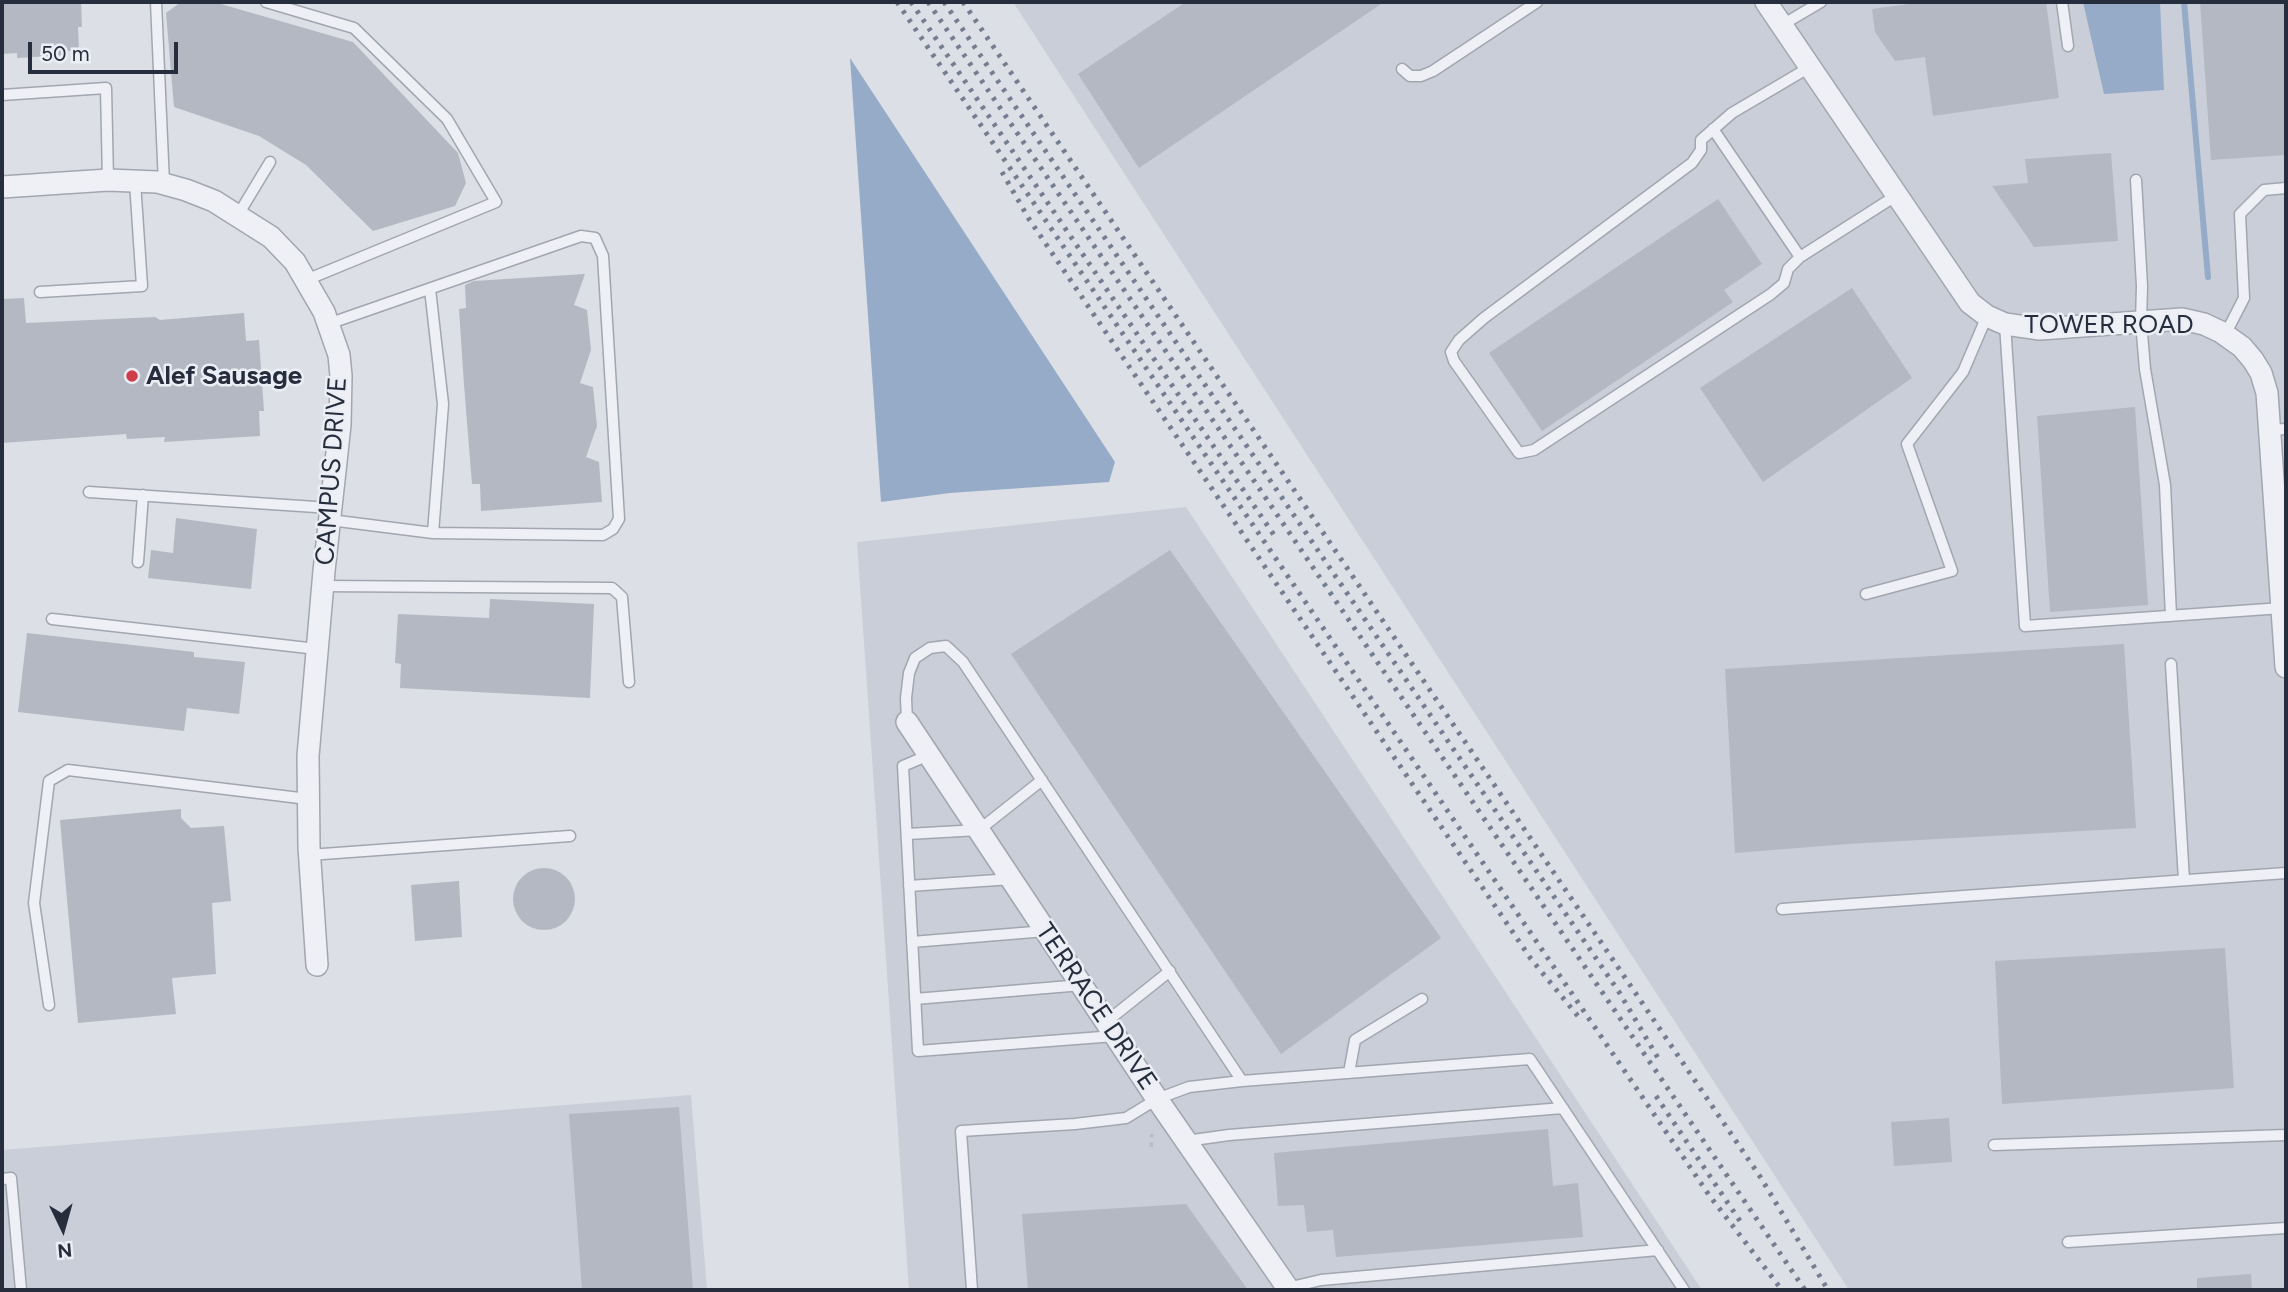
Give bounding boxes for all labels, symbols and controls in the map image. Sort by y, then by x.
scale bar [32,28,182,72]
text: 50 m [41,41,90,66]
street label: TOWER ROAD [2024,309,2194,341]
place label: Alef Sausage [146,360,302,392]
marker: Alef Sausage [124,368,140,384]
street label: CAMPUS DRIVE [310,376,354,566]
street label: TERRACE DRIVE [1029,918,1163,1096]
north arrow [28,1194,98,1264]
text: N [57,1238,73,1263]

